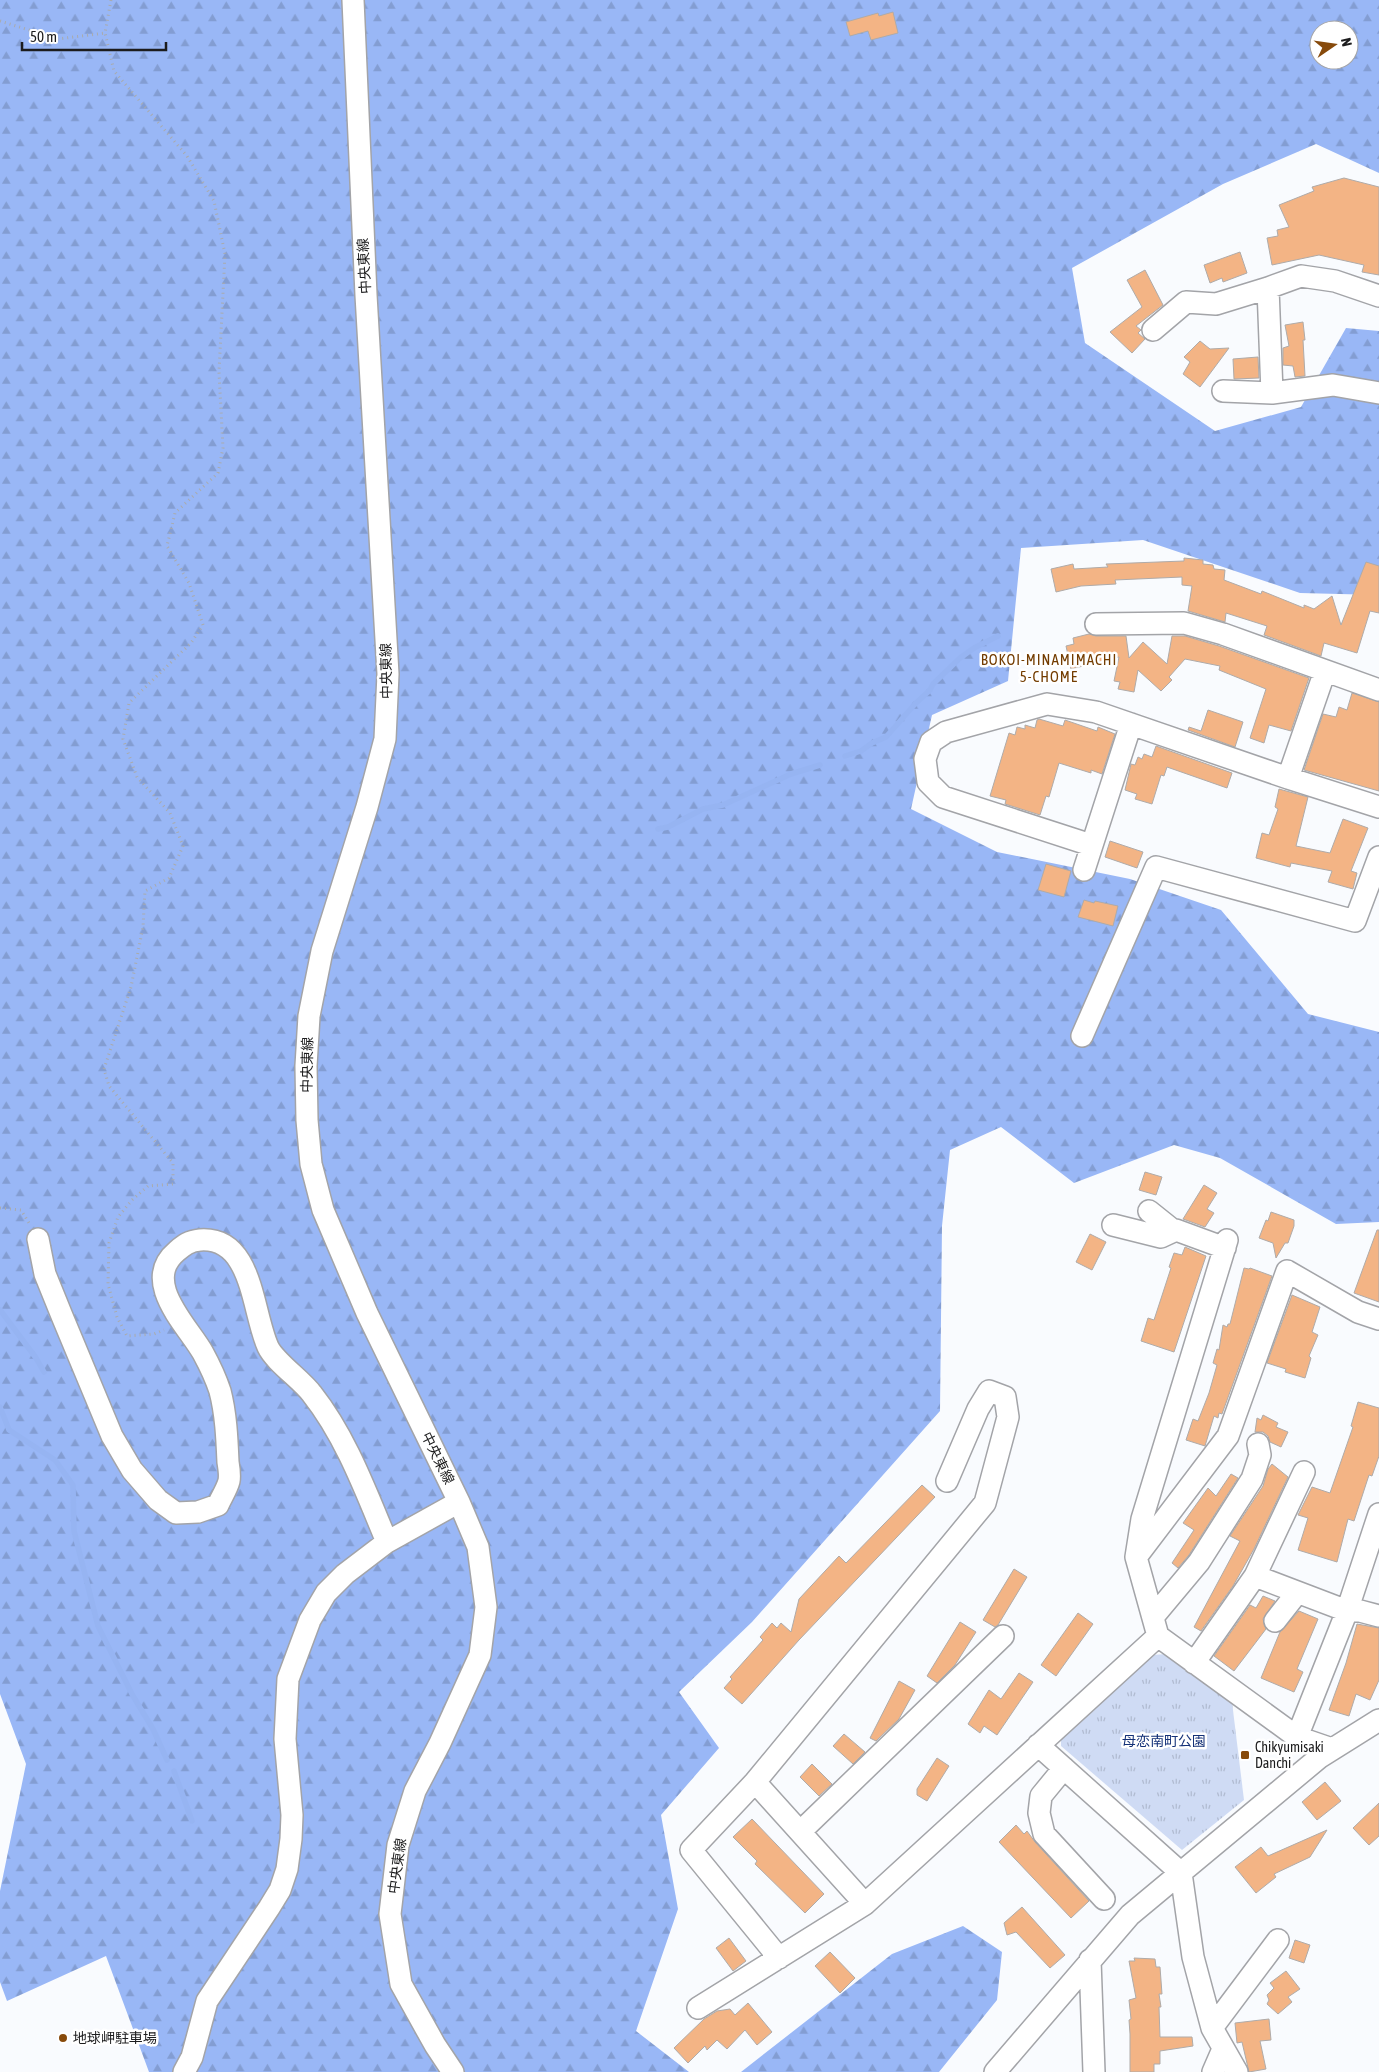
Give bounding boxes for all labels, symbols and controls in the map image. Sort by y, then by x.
scale bar [22,20,166,52]
north arrow [1309,20,1359,70]
text: 50 m [30,28,57,45]
text: N [1338,36,1355,48]
street label: 中央東線 [355,238,373,294]
street label: 中央東線 [378,643,394,699]
district label: BOKOI-MINAMIMACHI 5-CHOME [981,651,1117,685]
street label: 中央東線 [299,1037,315,1093]
street label: 中央東線 [419,1429,457,1487]
park label: 母恋南町公園 [1122,1733,1206,1749]
place label: Chikyumisaki Danchi [1255,1739,1324,1771]
marker: Chikyumisaki Danchi [1239,1749,1251,1761]
street label: 中央東線 [385,1837,409,1895]
place label: 地球岬駐車場 [73,2030,157,2046]
marker: 地球岬駐車場 [57,2032,69,2044]

